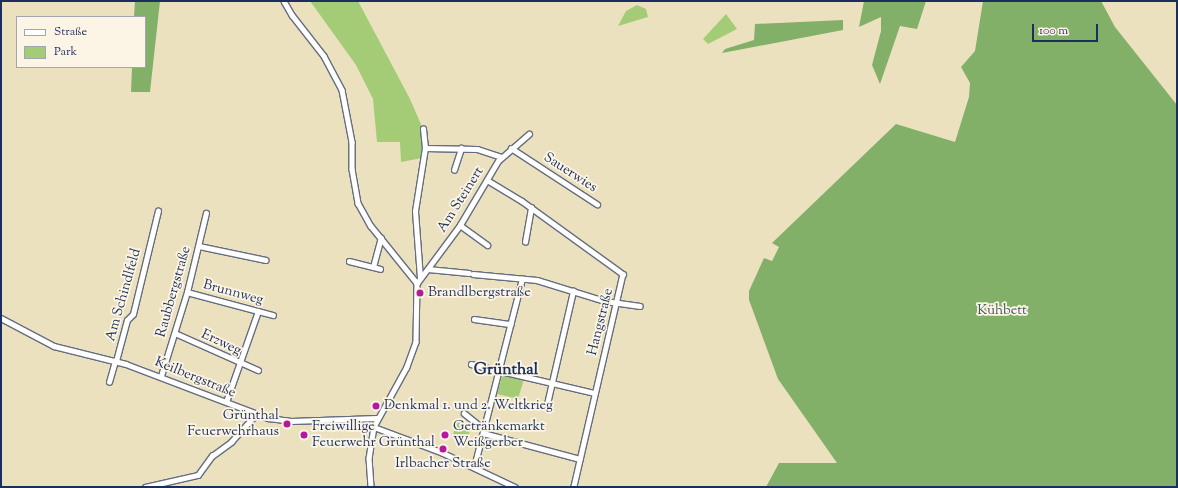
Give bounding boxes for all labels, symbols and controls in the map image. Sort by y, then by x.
legend [16,16,146,68]
scale bar [1034,16,1100,42]
text: 100 m [1039,22,1068,40]
text: Straße [54,23,87,41]
text: Park [54,43,77,61]
street label: Sauerwies [540,149,600,197]
street label: Am Steinert [434,164,488,236]
street label: Raubbergstraße [153,245,195,339]
street label: Am Schindlfeld [103,247,145,343]
street label: Brunnweg [201,277,265,309]
place label: Brandlbergstraße [428,285,531,301]
street label: Hangstraße [585,287,617,357]
marker: Brandlbergstraße [415,288,425,298]
park label: Kühbett [977,303,1027,319]
street label: Erzweg [198,326,244,360]
street label: Keilbergstraße [152,354,238,402]
district label: Grünthal [474,361,538,381]
place label: Denkmal 1. und 2. Weltkrieg [384,398,553,414]
marker: Denkmal 1. und 2. Weltkrieg [371,401,381,411]
place label: Grünthal Feuerwehrhaus [187,408,279,440]
marker: Grünthal Feuerwehrhaus [282,419,292,429]
place label: Freiwillige Feuerwehr Grünthal [312,419,435,452]
place label: Getränkemarkt Weißgerber [453,419,545,452]
marker: Freiwillige Feuerwehr Grünthal [299,430,309,440]
marker: Getränkemarkt Weißgerber [440,430,450,440]
marker: Irlbacher Straße [438,444,448,454]
place label: Irlbacher Straße [395,456,491,472]

